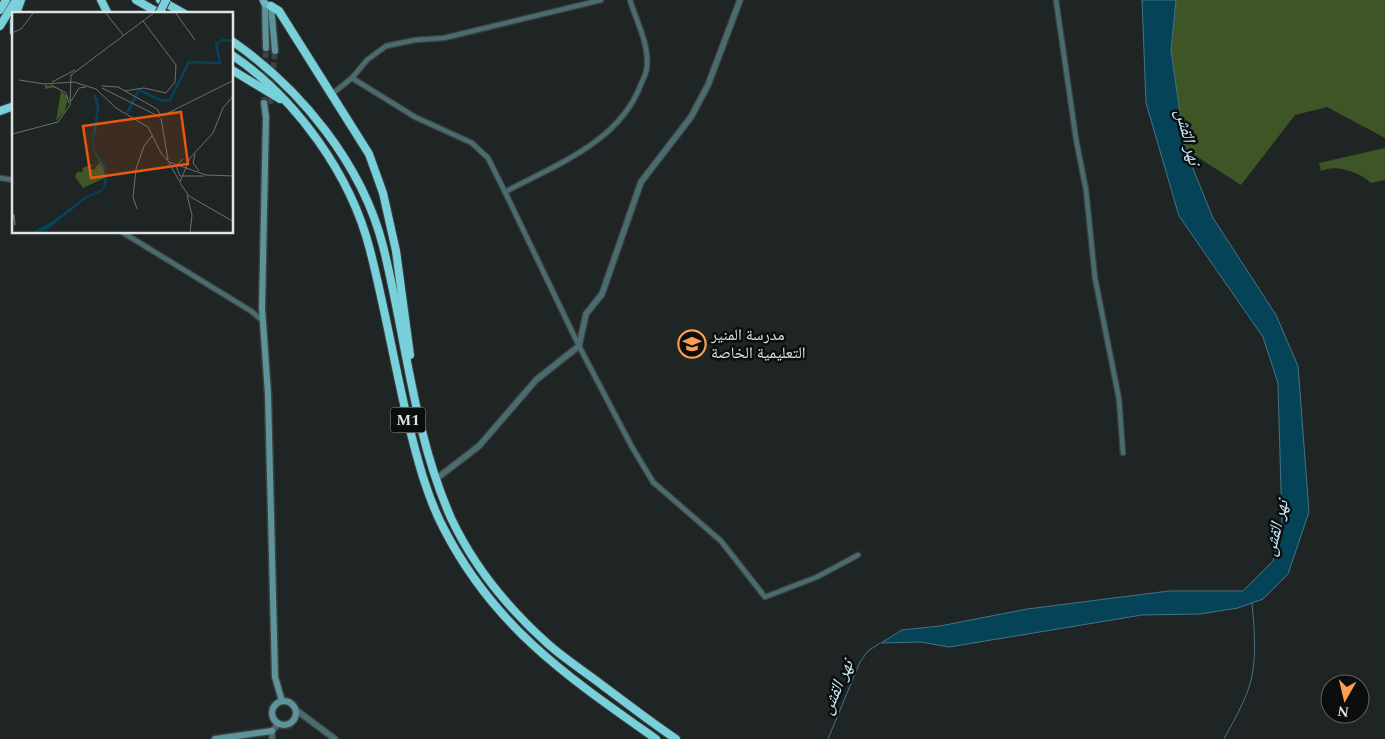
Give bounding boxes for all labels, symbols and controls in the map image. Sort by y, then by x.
inset map [12,12,234,234]
water label: نهر القش [1168,106,1209,171]
place label: مدرسة المنير التعليمية الخاصة [710,323,806,365]
school or university icon: مدرسة المنير التعليمية الخاصة [677,329,707,359]
road number: M1 [390,408,426,432]
water label: نهر القش [1256,494,1297,559]
water label: نهر القش [813,653,862,718]
north arrow [1320,674,1370,724]
text: N [1336,700,1350,723]

